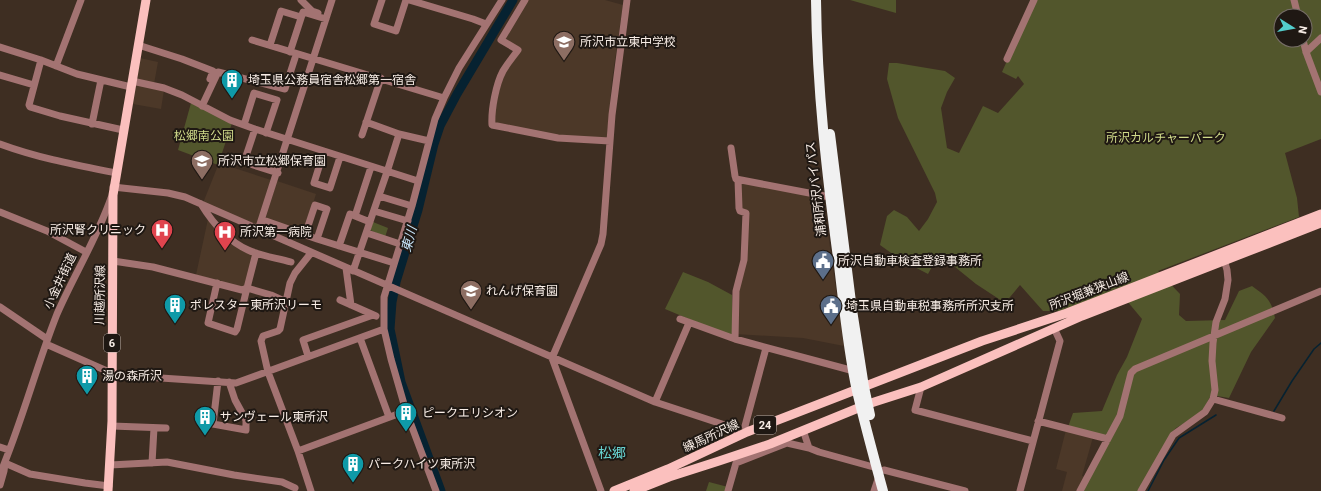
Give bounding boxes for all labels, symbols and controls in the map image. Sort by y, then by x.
north arrow [1273,8,1313,48]
text: N [1295,25,1309,35]
school or university icon: 所沢市立東中学校 [551,29,577,62]
place label: 所沢市立東中学校 [580,35,676,49]
building icon: 埼玉県公務員宿舎松郷第一宿舎 [219,67,245,100]
place label: 埼玉県公務員宿舎松郷第一宿舎 [248,73,416,87]
park label: 松郷南公園 [174,129,234,143]
park label: 所沢カルチャーパーク [1106,131,1226,145]
street label: 浦和所沢バイパス [803,141,829,237]
school or university icon: 所沢市立松郷保育園 [189,148,215,181]
place label: 所沢市立松郷保育園 [218,154,326,168]
hospital icon: 所沢腎クリニック [149,217,175,250]
hospital icon: 所沢第一病院 [212,219,238,252]
place label: 所沢腎クリニック [50,223,146,237]
water label: 東川 [398,223,420,254]
place label: 所沢第一病院 [240,225,312,239]
public building icon: 所沢自動車検査登録事務所 [810,248,836,281]
street label: 小金井街道 [41,251,79,311]
place label: 所沢自動車検査登録事務所 [838,254,982,268]
street label: 川越所沢線 [92,265,108,325]
street label: 所沢堀兼狭山線 [1047,269,1131,313]
school or university icon: れんげ保育園 [458,278,484,311]
place label: れんげ保育園 [486,284,558,298]
building icon: ポレスター東所沢リーモ [162,292,188,325]
public building icon: 埼玉県自動車税事務所所沢支所 [818,293,844,326]
place label: ポレスター東所沢リーモ [190,298,322,312]
place label: 埼玉県自動車税事務所所沢支所 [846,299,1014,313]
road number: 6 [104,334,120,352]
building icon: 湯の森所沢 [74,363,100,396]
place label: 湯の森所沢 [102,369,162,383]
building icon: ピークエリシオン [393,400,419,433]
building icon: サンヴェール東所沢 [192,404,218,437]
place label: ピークエリシオン [422,406,518,420]
place label: サンヴェール東所沢 [220,410,328,424]
road number: 24 [754,416,776,434]
street label: 練馬所沢線 [681,417,741,455]
district label: 松郷 [598,445,626,461]
building icon: パークハイツ東所沢 [340,451,366,484]
place label: パークハイツ東所沢 [368,457,475,471]

